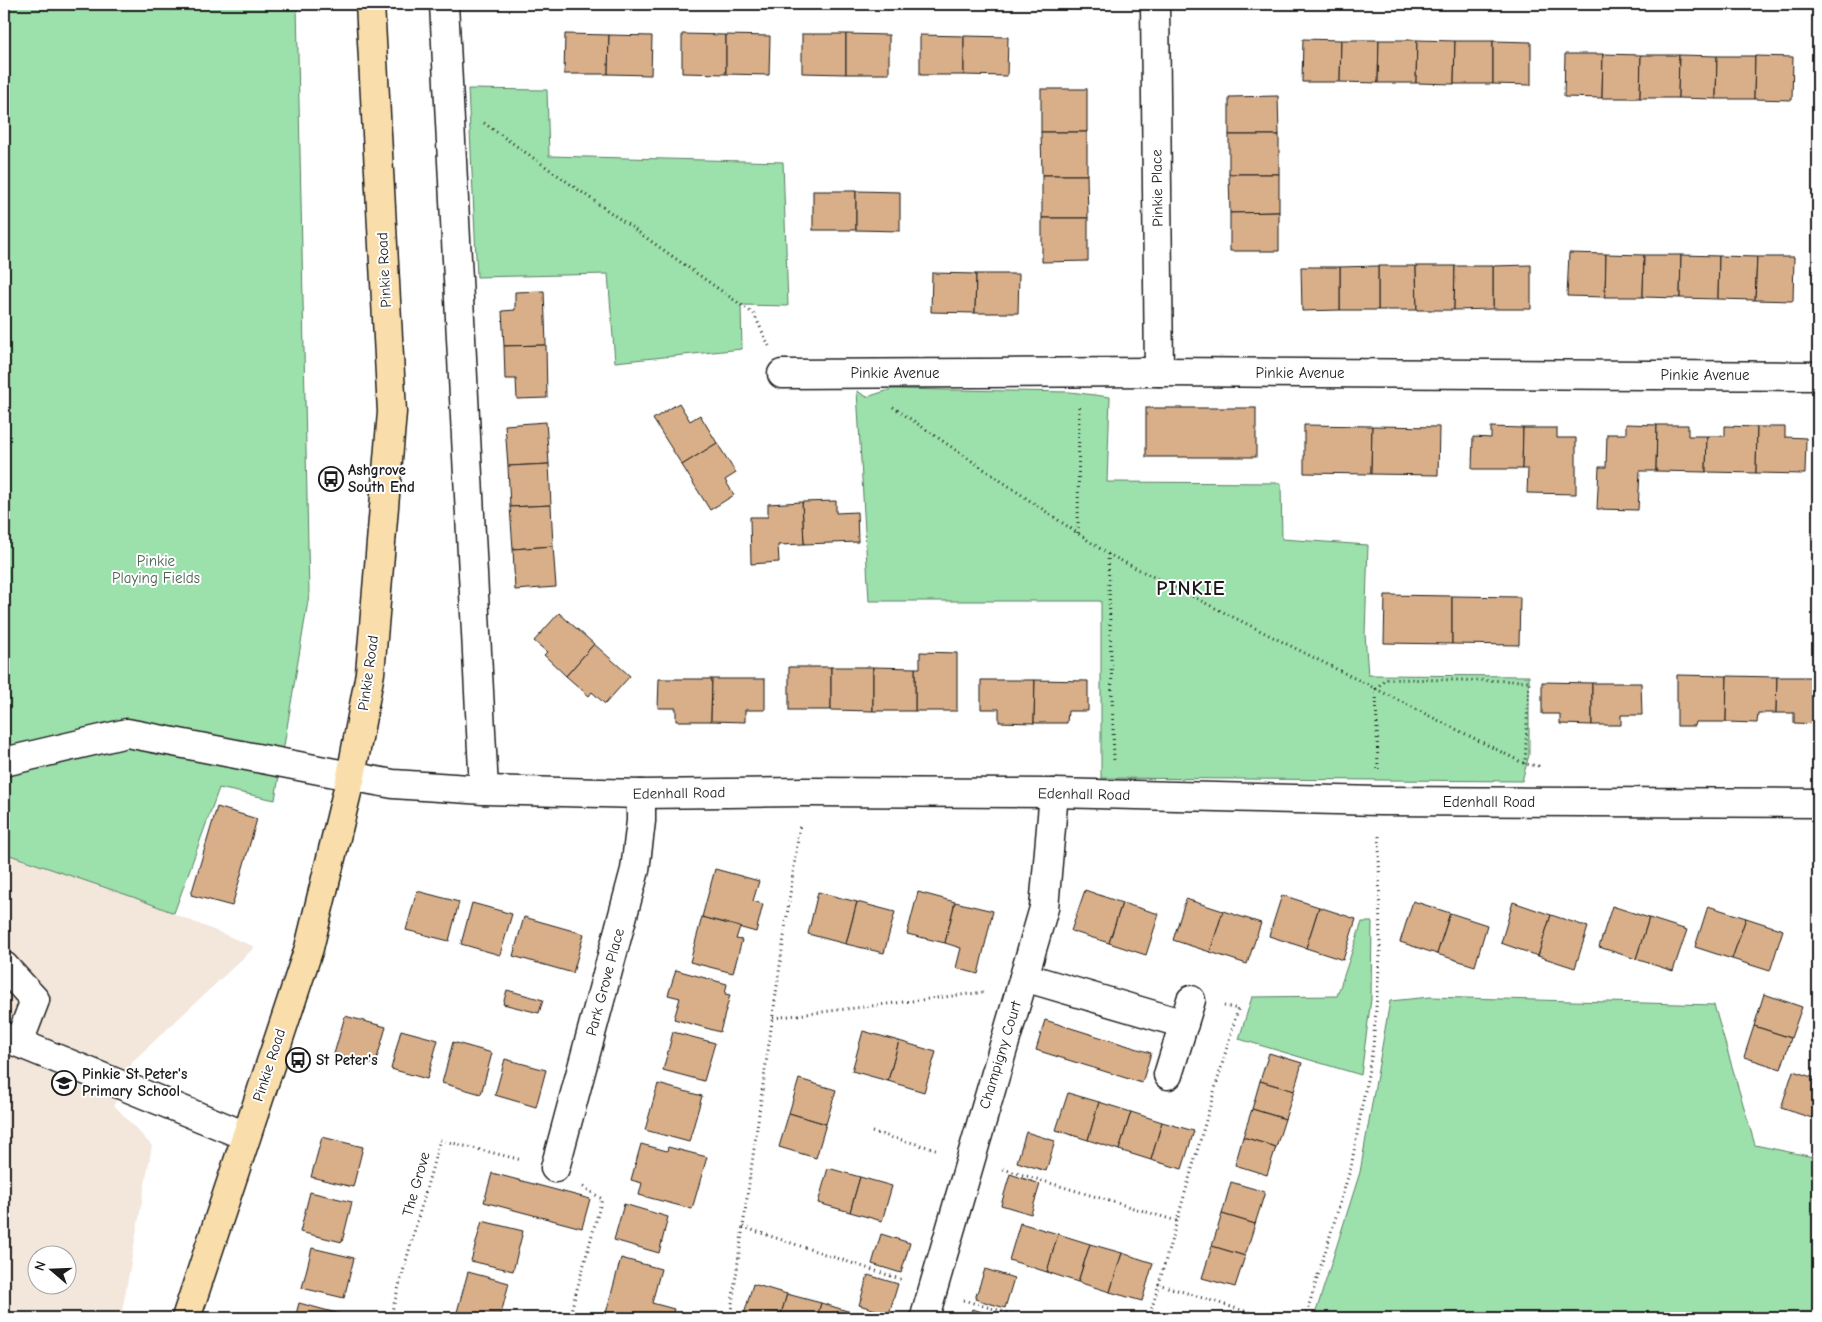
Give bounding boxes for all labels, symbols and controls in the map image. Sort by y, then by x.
street label: Pinkie Place [1147,149,1167,227]
street label: Pinkie Road [373,232,395,308]
street label: Pinkie Avenue [851,364,940,382]
street label: Pinkie Avenue [1256,364,1345,382]
street label: Pinkie Avenue [1661,366,1750,384]
place label: Ashgrove South End [348,461,415,496]
bus stop icon: Ashgrove South End [318,466,344,492]
park label: Pinkie Playing Fields [112,552,200,587]
district label: PINKIE [1156,577,1226,600]
street label: Pinkie Road [354,634,382,712]
street label: Edenhall Road [633,783,725,803]
street label: Edenhall Road [1038,784,1130,804]
street label: Edenhall Road [1443,793,1535,811]
street label: Park Grove Place [582,926,628,1038]
street label: Champigny Court [975,998,1025,1111]
street label: Pinkie Road [249,1026,289,1104]
bus stop icon: St Peter's [285,1047,311,1073]
place label: St Peter's [316,1051,378,1069]
place label: Pinkie St Peter's Primary School [82,1065,187,1100]
school or university icon: Pinkie St Peter's Primary School [51,1070,77,1096]
street label: The Grove [398,1149,434,1218]
north arrow [28,1244,78,1294]
text: N [31,1259,50,1273]

